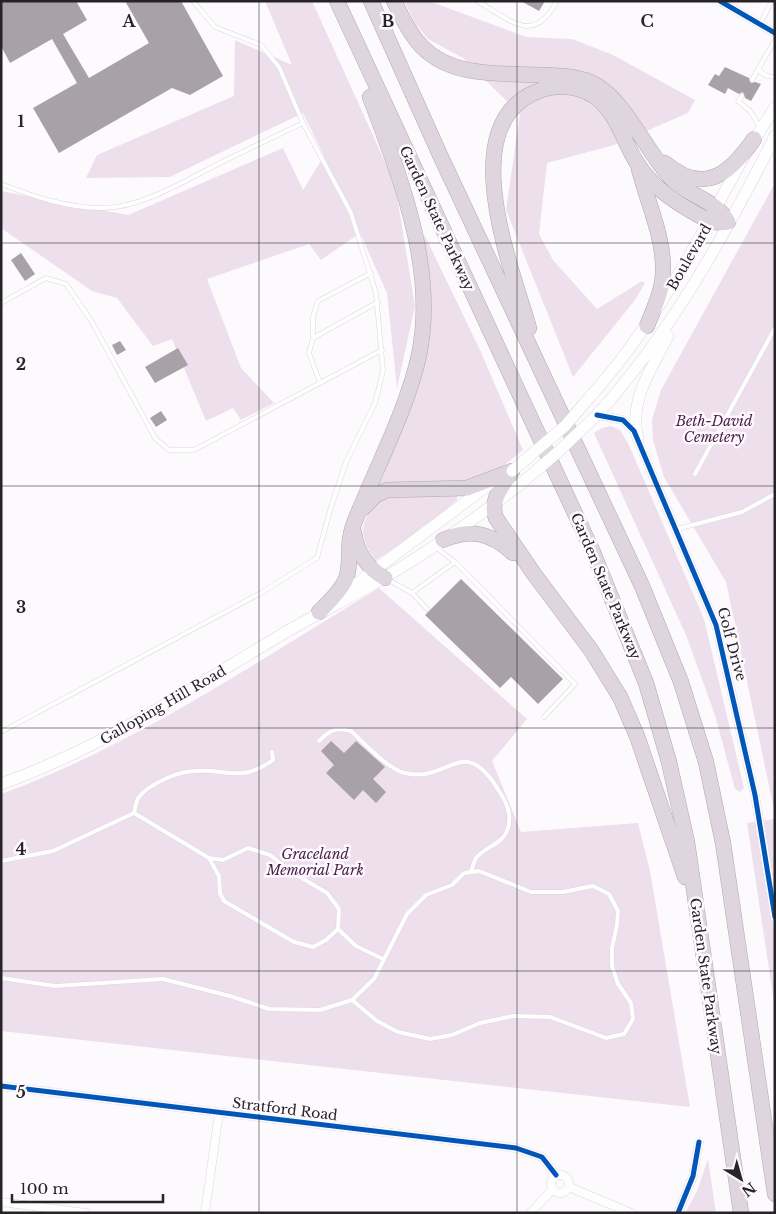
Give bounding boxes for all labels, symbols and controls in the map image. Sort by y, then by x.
text: A [122,11,137,31]
text: B [382,11,395,31]
text: C [640,11,654,31]
text: 1 [18,111,25,131]
street label: Garden State Parkway [396,143,478,293]
street label: Boulevard [663,220,716,293]
text: 2 [16,354,26,374]
park label: Beth-David Cemetery [675,412,753,446]
street label: Garden State Parkway [567,510,645,662]
text: 3 [16,597,26,617]
street label: Golf Drive [714,605,750,683]
street label: Galloping Hill Road [97,661,230,748]
text: 4 [16,839,26,859]
park label: Graceland Memorial Park [265,845,364,879]
street label: Garden State Parkway [686,897,726,1055]
text: 5 [16,1082,26,1102]
street label: Stratford Road [231,1094,339,1124]
north arrow [716,1154,766,1204]
scale bar [12,1172,164,1204]
text: N [738,1178,759,1201]
text: 100 m [20,1179,69,1198]

